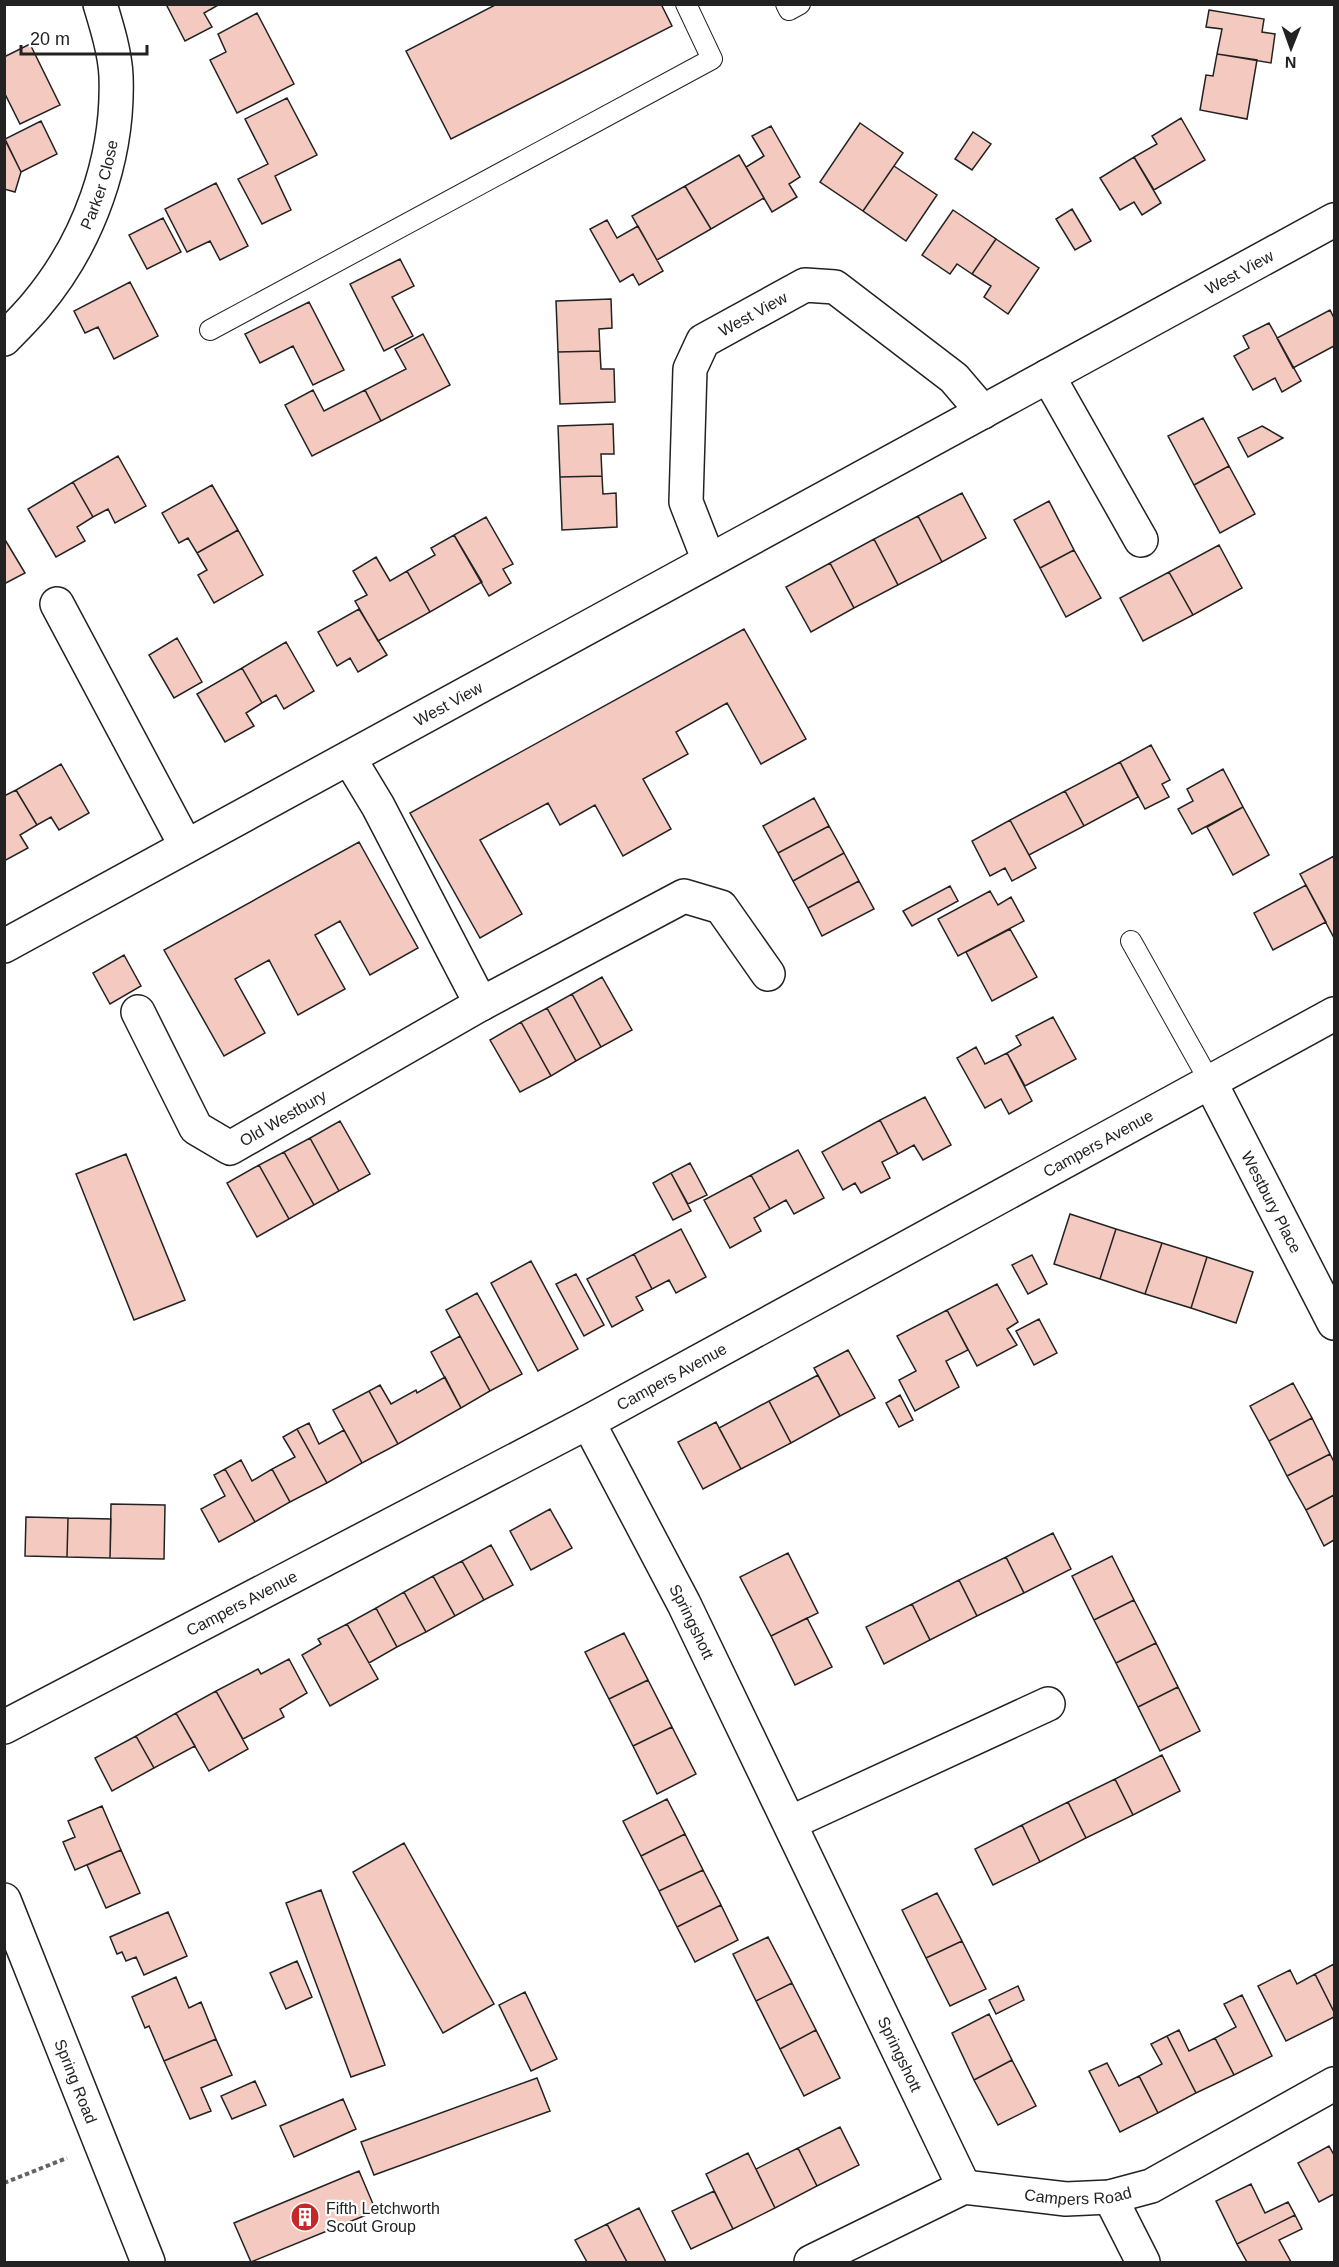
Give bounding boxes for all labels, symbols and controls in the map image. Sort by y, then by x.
scale bar [21,18,147,56]
north arrow [1261,18,1321,78]
text: 20 m [30,29,70,49]
text: N [1285,54,1297,71]
street label: Parker Close [77,139,121,232]
street label: West View [1202,247,1277,298]
street label: West View [716,288,790,340]
street label: West View [411,678,486,729]
street label: Old Westbury [237,1087,329,1150]
street label: Campers Avenue [1040,1107,1156,1180]
street label: Westbury Place [1238,1149,1304,1256]
street label: Campers Avenue [614,1340,730,1414]
street label: Campers Avenue [184,1567,300,1639]
street label: Springshott [666,1581,717,1662]
street label: Springshott [874,2014,925,2095]
street label: Spring Road [51,2037,100,2126]
street label: Campers Road [1023,2184,1133,2208]
place label: Fifth Letchworth Scout Group [326,2200,440,2235]
building icon: Fifth Letchworth Scout Group [289,2201,321,2233]

